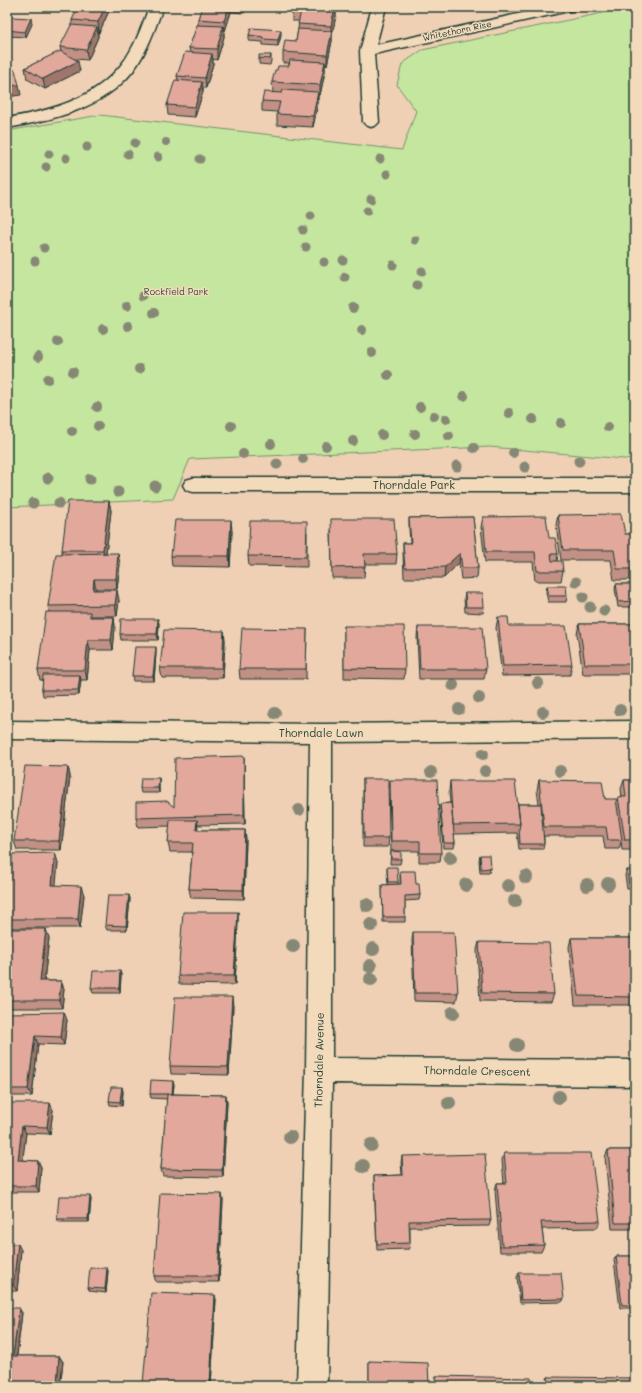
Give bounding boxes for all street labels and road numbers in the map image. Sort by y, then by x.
street label: Whitethorn Rise [421,18,493,43]
street label: Thorndale Park [373,477,455,492]
street label: Thorndale Lawn [279,725,363,740]
street label: Thorndale Avenue [310,1012,327,1108]
street label: Thorndale Crescent [423,1062,531,1079]

